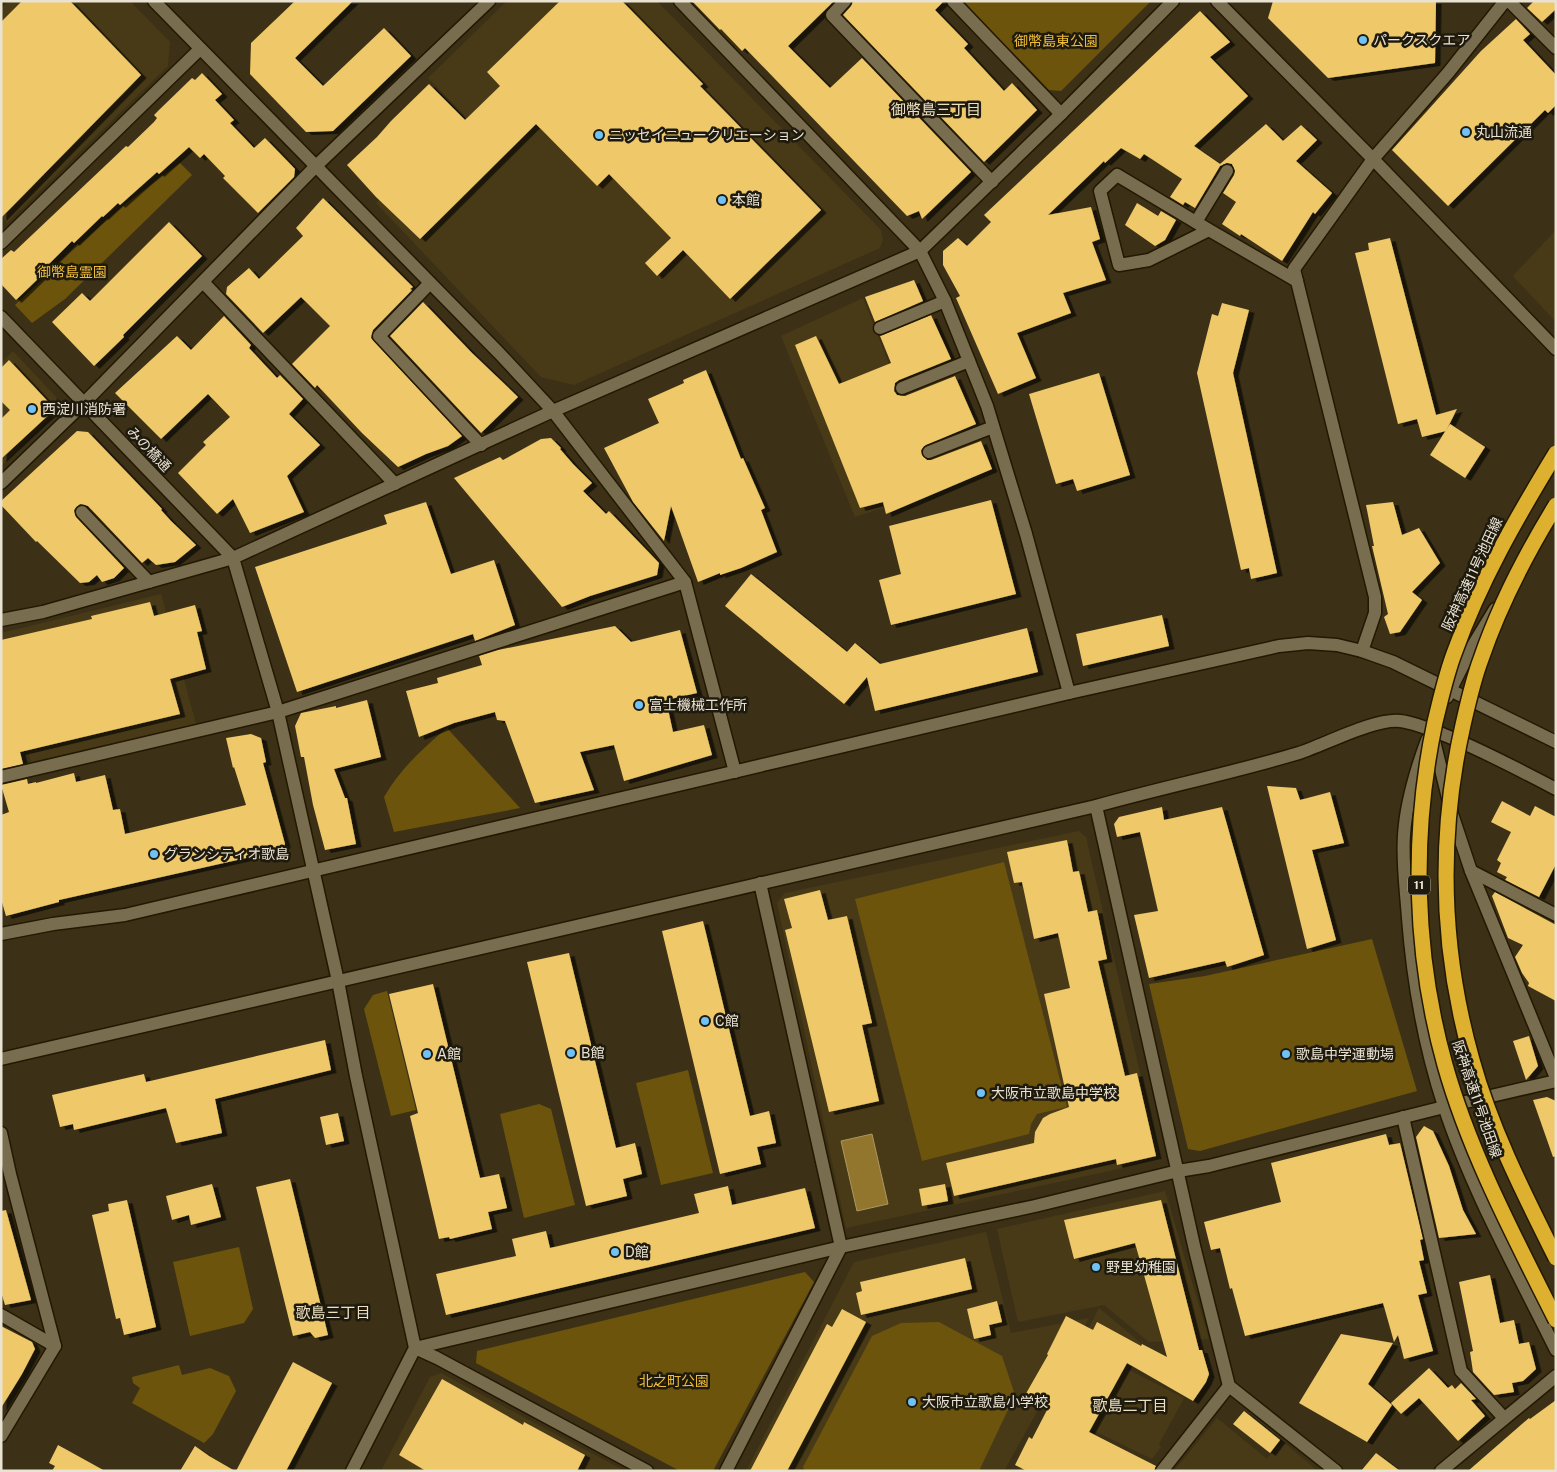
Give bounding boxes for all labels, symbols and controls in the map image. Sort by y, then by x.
place label: パークスクエア [1373,32,1471,48]
park label: 御幣島東公園 [1014,33,1098,49]
marker: パークスクエア [1357,34,1369,46]
district label: 御幣島三丁目 [891,101,981,118]
place label: 丸山流通 [1476,124,1532,140]
marker: 丸山流通 [1460,126,1472,138]
place label: ニッセイニュークリエーション [609,127,805,143]
marker: ニッセイニュークリエーション [593,129,605,141]
place label: 本館 [732,192,760,208]
marker: 本館 [716,194,728,206]
park label: 御幣島霊園 [37,264,107,280]
place label: 西淀川消防署 [42,401,126,417]
marker: 西淀川消防署 [26,403,38,415]
street label: みの橋通 [124,423,174,475]
street label: 阪神高速11号池田線 [1439,515,1505,633]
place label: 富士機械工作所 [649,697,747,713]
marker: 富士機械工作所 [633,699,645,711]
place label: グランシティオ歌島 [164,846,289,862]
marker: グランシティオ歌島 [148,848,160,860]
road number: 11 [1408,876,1430,894]
place label: C館 [715,1013,739,1029]
marker: C館 [699,1015,711,1027]
street label: 阪神高速11号池田線 [1449,1038,1505,1160]
place label: B館 [581,1045,604,1061]
place label: A館 [437,1046,461,1062]
place label: 歌島中学運動場 [1296,1046,1394,1062]
marker: B館 [565,1047,577,1059]
marker: A館 [421,1048,433,1060]
marker: 歌島中学運動場 [1280,1048,1292,1060]
place label: 大阪市立歌島中学校 [991,1085,1117,1101]
marker: 大阪市立歌島中学校 [975,1087,987,1099]
place label: D館 [625,1244,649,1260]
marker: D館 [609,1246,621,1258]
place label: 野里幼稚園 [1106,1259,1176,1275]
marker: 野里幼稚園 [1090,1261,1102,1273]
district label: 歌島三丁目 [295,1304,371,1321]
park label: 北之町公園 [639,1373,709,1389]
place label: 大阪市立歌島小学校 [922,1394,1048,1410]
marker: 大阪市立歌島小学校 [906,1396,918,1408]
district label: 歌島二丁目 [1092,1397,1168,1414]

